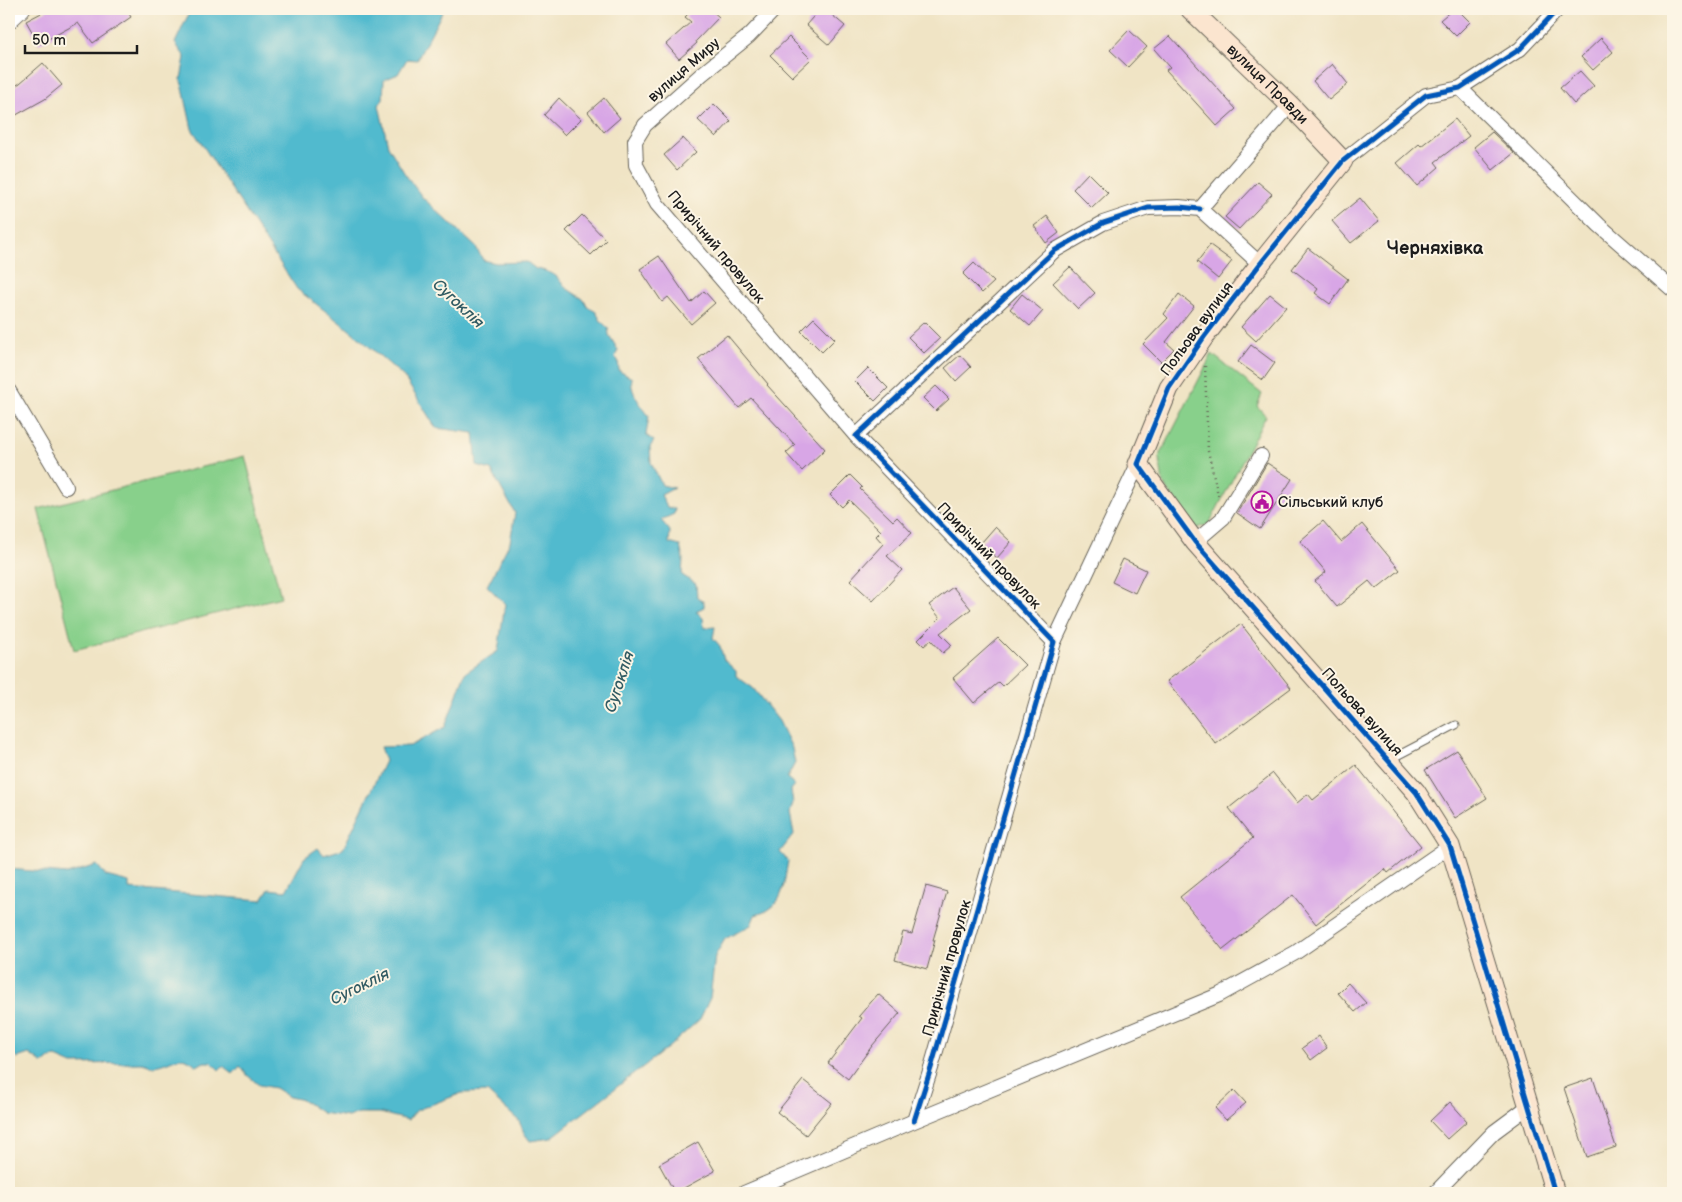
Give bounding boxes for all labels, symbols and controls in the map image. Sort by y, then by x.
scale bar [25,22,138,54]
text: 50 m [32,31,66,50]
street label: вулиця Миру [644,34,724,106]
street label: вулиця Правди [1223,40,1313,128]
street label: Прирічний провулок [663,187,769,307]
district label: Черняхівка [1387,238,1484,259]
water label: Сугоклія [428,275,488,333]
street label: Польова вулиця [1156,278,1238,380]
public building icon: Сільський клуб [1250,490,1274,514]
place label: Сільський клуб [1278,493,1383,512]
street label: Прирічний провулок [933,499,1045,614]
water label: Сугоклія [601,649,639,715]
street label: Польова вулиця [1317,664,1407,760]
street label: Прирічний провулок [918,897,976,1039]
water label: Сугоклія [327,965,393,1009]

